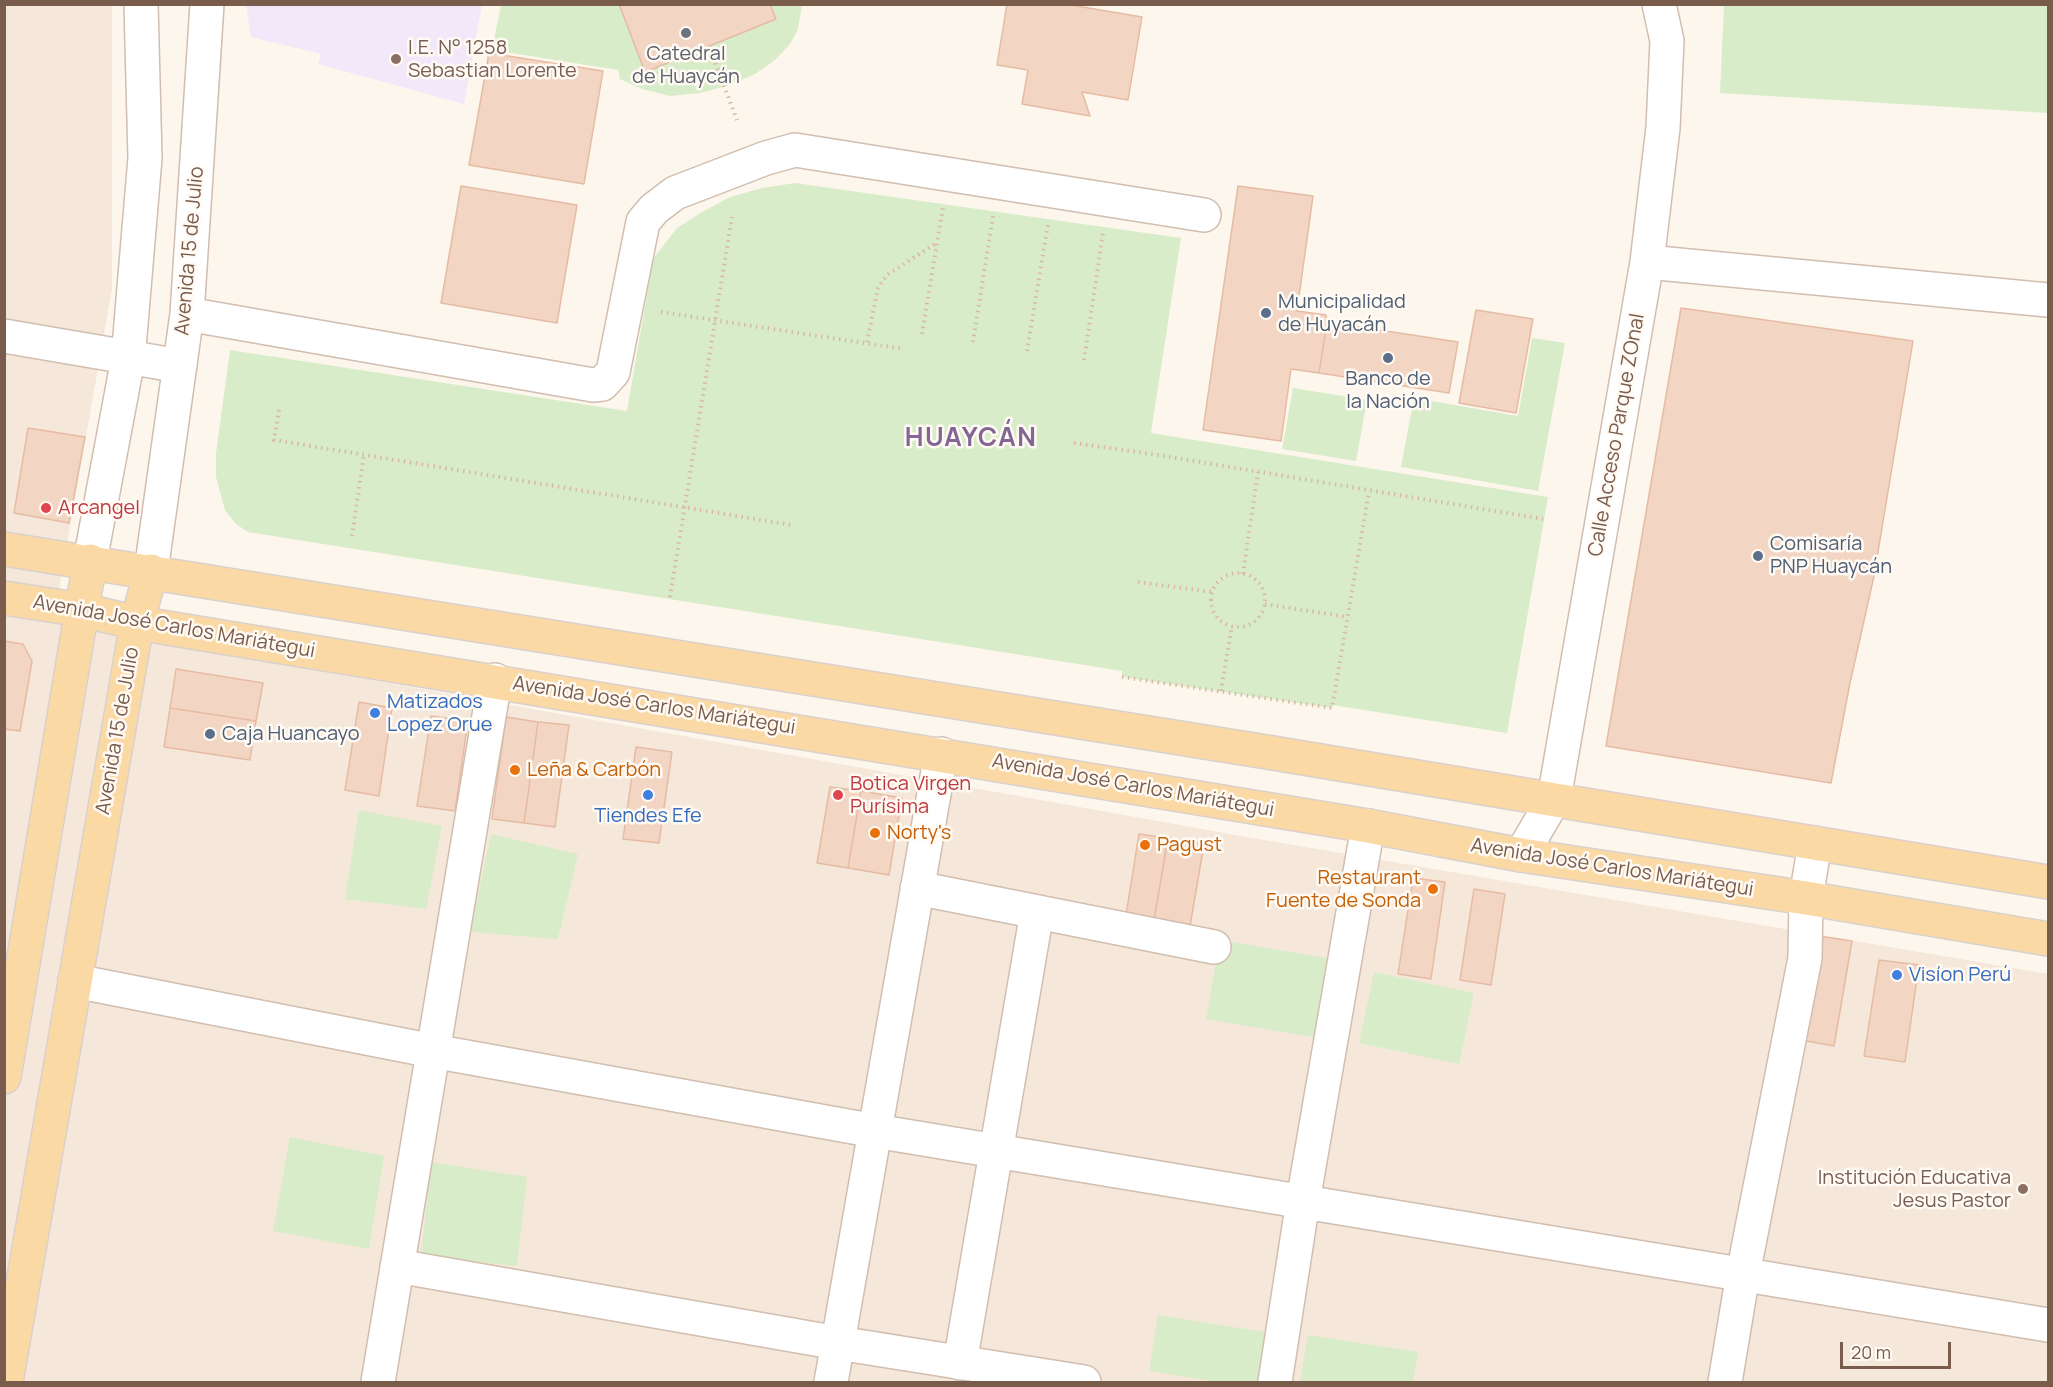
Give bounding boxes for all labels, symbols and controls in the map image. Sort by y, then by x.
marker: Catedral de Huaycán [679,26,693,40]
place label: I.E. N° 1258 Sebastian Lorente [408,36,577,83]
place label: Catedral de Huaycán [632,42,740,89]
marker: I.E. N° 1258 Sebastian Lorente [389,52,403,66]
street label: Avenida 15 de Julio [171,165,209,337]
place label: Municipalidad de Huyacán [1278,290,1406,337]
marker: Municipalidad de Huyacán [1259,306,1273,320]
street label: Calle Acceso Parque ZOnal [1584,312,1650,558]
marker: Banco de la Nación [1381,351,1395,365]
place label: Banco de la Nación [1345,367,1431,414]
district label: HUAYCÁN [905,423,1037,455]
place label: Arcangel [58,496,140,520]
marker: Arcangel [39,501,53,515]
place label: Comisaría PNP Huaycán [1770,532,1892,579]
marker: Comisaría PNP Huaycán [1751,549,1765,563]
street label: Avenida José Carlos Mariátegui [31,590,317,664]
street label: Avenida 15 de Julio [91,645,145,817]
street label: Avenida José Carlos Mariátegui [511,672,797,740]
place label: Matizados Lopez Orue [387,690,492,737]
marker: Matizados Lopez Orue [368,706,382,720]
place label: Caja Huancayo [222,722,360,746]
marker: Caja Huancayo [203,727,217,741]
street label: Avenida José Carlos Mariátegui [990,749,1276,823]
place label: Leña & Carbón [527,758,661,782]
marker: Leña & Carbón [508,763,522,777]
place label: Botica Virgen Purísima [850,772,971,819]
marker: Tiendes Efe [641,788,655,802]
marker: Botica Virgen Purísima [831,788,845,802]
place label: Tiendes Efe [594,804,702,828]
place label: Norty's [887,821,951,845]
marker: Norty's [868,826,882,840]
place label: Pagust [1157,833,1222,857]
street label: Avenida José Carlos Mariátegui [1469,834,1755,902]
marker: Pagust [1138,838,1152,852]
place label: Restaurant Fuente de Sonda [1266,866,1421,913]
marker: Restaurant Fuente de Sonda [1426,882,1440,896]
place label: Visíon Perú [1909,963,2011,987]
marker: Visíon Perú [1890,968,1904,982]
place label: Institución Educativa Jesus Pastor [1818,1166,2011,1213]
marker: Institución Educativa Jesus Pastor [2016,1182,2030,1196]
scale bar [1843,1330,1954,1368]
text: 20 m [1851,1340,1891,1364]

